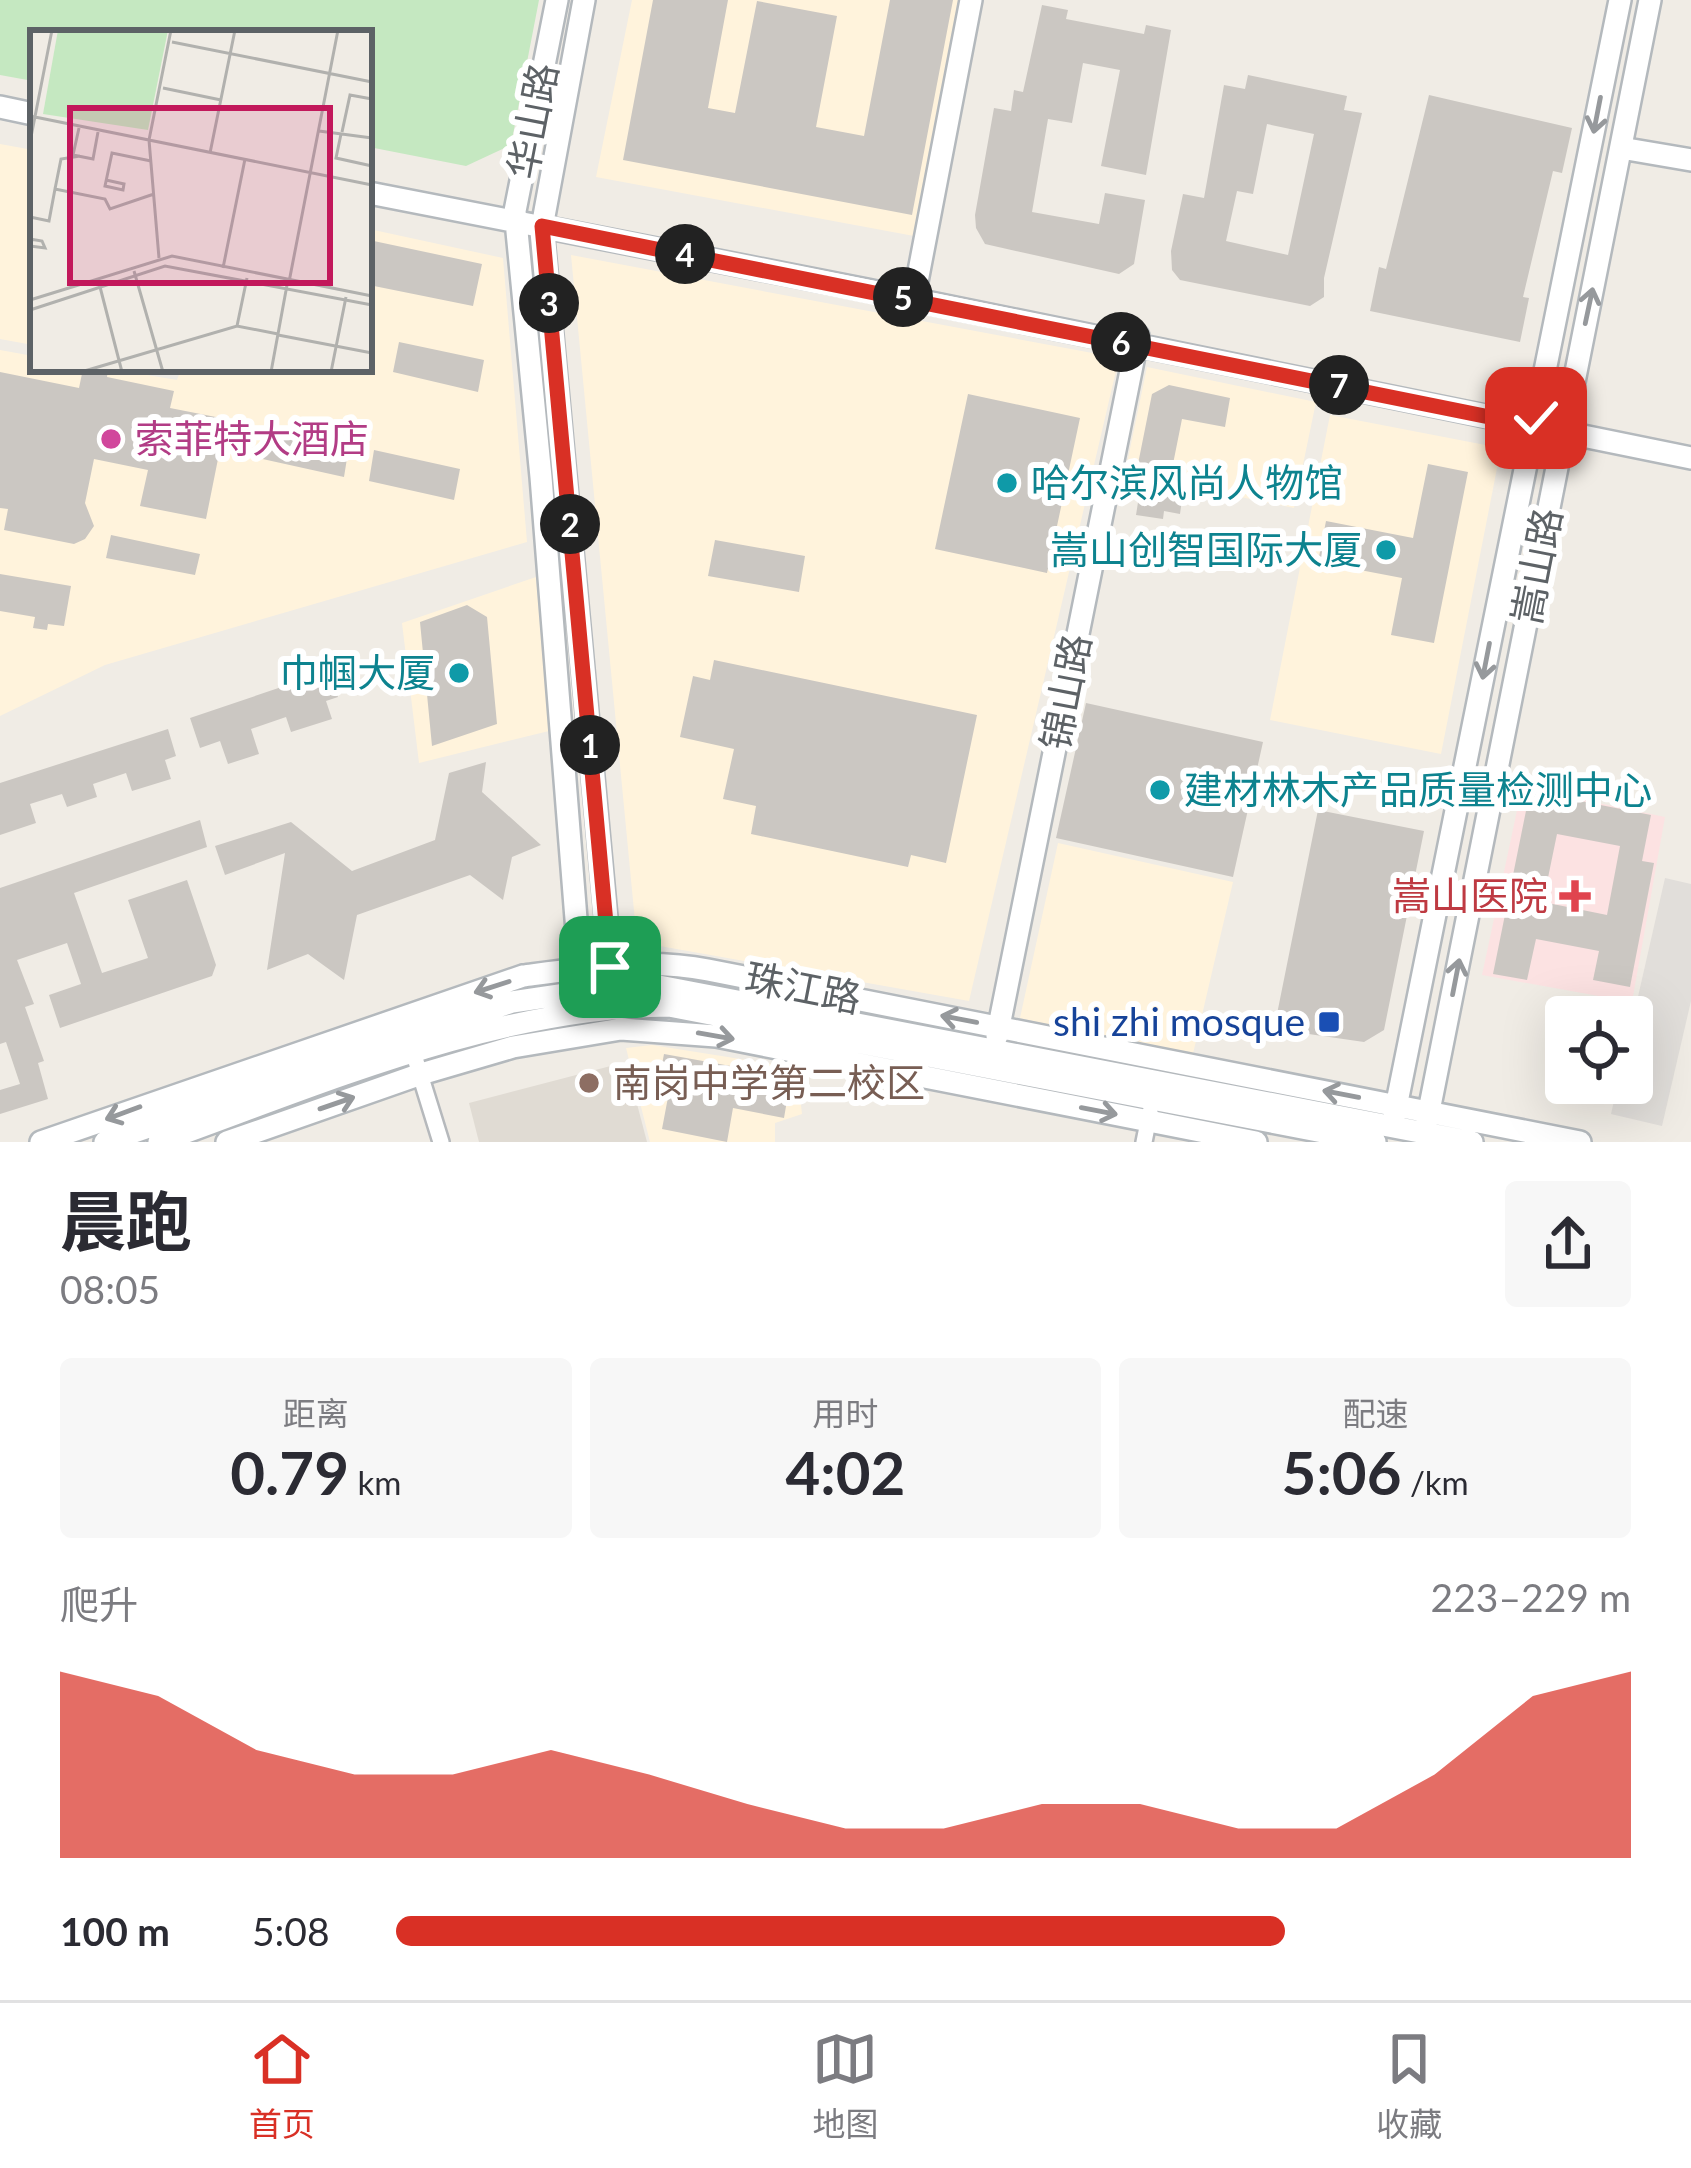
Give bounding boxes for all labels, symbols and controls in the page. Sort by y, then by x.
inset map [30,30,372,372]
street label: 华山路 [498,59,566,183]
one-way arrow [1585,94,1607,133]
pin: 4 [655,224,715,284]
text: 4 [675,234,695,274]
pin: 5 [873,267,933,327]
pin: 3 [519,273,579,333]
text: 5 [893,277,913,317]
text: 3 [539,283,559,323]
one-way arrow [1579,287,1601,326]
pin: 6 [1091,312,1151,372]
text: 6 [1111,322,1131,362]
pin: 7 [1309,355,1369,415]
text: 7 [1329,365,1349,405]
pin [1485,367,1587,469]
icon: check [1503,385,1569,451]
place label: 索菲特大酒店 [135,415,369,461]
marker: 索菲特大酒店 [98,426,124,452]
place label: 哈尔滨风尚人物馆 [1031,459,1343,505]
marker: 哈尔滨风尚人物馆 [994,470,1020,496]
pin: 2 [540,494,600,554]
text: 2 [560,504,580,544]
street label: 嵩山路 [1502,504,1570,628]
place label: 嵩山创智国际大厦 [1050,526,1362,572]
marker: 嵩山创智国际大厦 [1373,537,1399,563]
street label: 锦山路 [1031,630,1099,754]
one-way arrow [1473,642,1496,680]
place label: 巾帼大厦 [279,649,435,695]
marker: 巾帼大厦 [446,660,472,686]
pin: 1 [560,715,620,775]
text: 1 [580,725,600,765]
place label: 建材林木产品质量检测中心 [1184,766,1652,812]
marker: 建材林木产品质量检测中心 [1147,777,1173,803]
place label: 嵩山医院 [1392,872,1548,918]
marker: 嵩山医院 [1559,880,1591,912]
pin [559,916,661,1018]
icon: arrive [577,934,643,1000]
street label: 珠江路 [741,953,865,1021]
one-way arrow [1446,958,1468,997]
one-way arrow [474,977,512,999]
map controls [1545,996,1653,1104]
button: locate [1545,996,1653,1104]
place label: shi zhi mosque [1053,998,1305,1044]
one-way arrow [940,1007,979,1029]
marker: shi zhi mosque [1316,1009,1342,1035]
one-way arrow [696,1026,735,1049]
place label: 南岗中学第二校区 [613,1059,925,1105]
marker: 南岗中学第二校区 [576,1070,602,1096]
one-way arrow [1323,1082,1362,1104]
one-way arrow [318,1091,355,1112]
one-way arrow [1078,1101,1117,1123]
one-way arrow [105,1104,142,1125]
text: 晨跑 [60,1181,192,1260]
button: share [1505,1181,1631,1307]
text: 08:05 [60,1266,160,1312]
text: 距离 [283,1393,349,1433]
text: 用时 [812,1393,878,1433]
text: 配速 [1342,1393,1408,1433]
text: 0.79 [230,1436,349,1508]
text: 4:02 [786,1436,905,1508]
text: 5:06 [1282,1436,1401,1508]
text: km [349,1462,401,1502]
text: /km [1401,1462,1469,1502]
text: 223–229 m [1431,1574,1631,1620]
text: 爬升 [60,1581,138,1627]
text: 100 m [60,1908,170,1954]
text: 5:08 [252,1908,330,1954]
tab: 首页 [249,2026,315,2146]
tab: 地图 [812,2026,878,2146]
tab: 收藏 [1376,2026,1442,2146]

